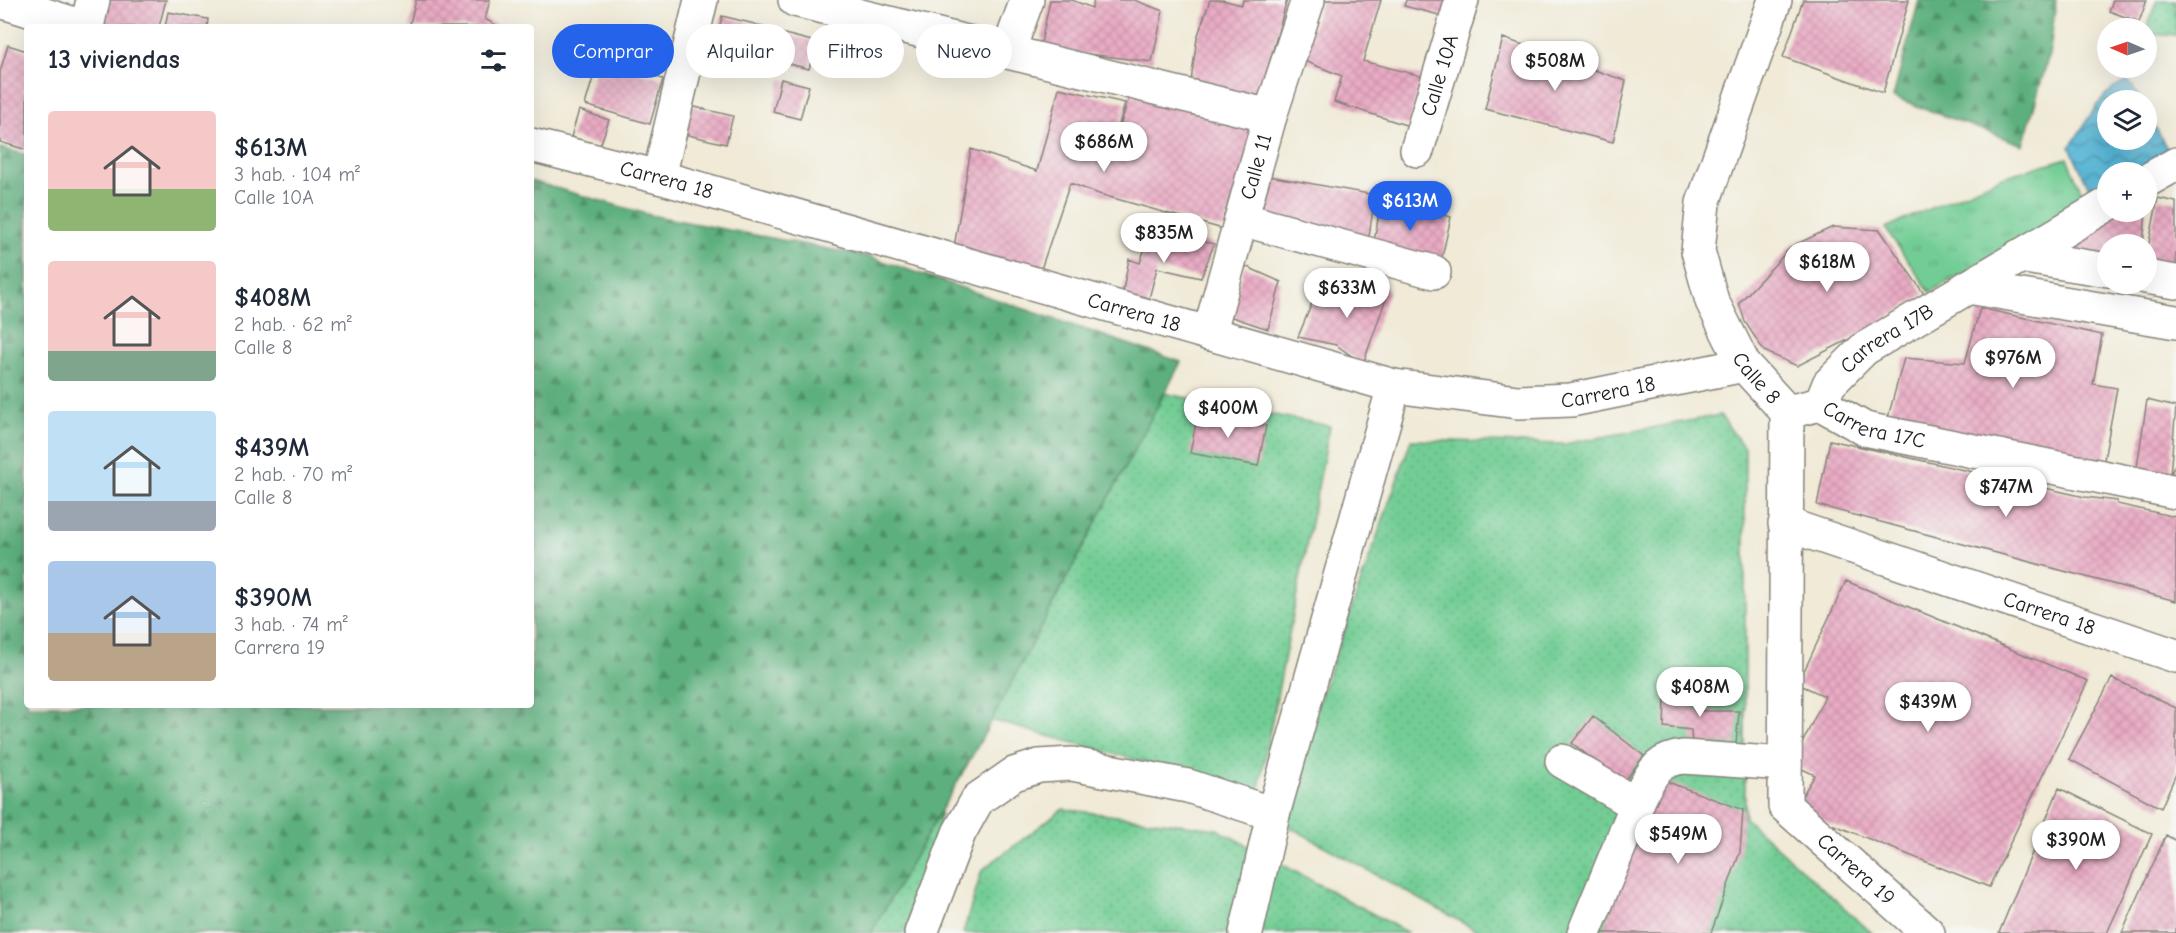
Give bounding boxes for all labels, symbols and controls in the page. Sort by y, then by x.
north arrow [2097,18,2157,78]
map controls [2097,18,2157,294]
chip: Comprar [552,24,674,78]
chip: Alquilar [686,24,795,78]
chip: Filtros [807,24,904,78]
chip: Nuevo [916,24,1012,78]
street label: Calle 10A [1416,32,1463,119]
pin: $508M [1513,41,1597,92]
icon: filters [477,44,510,77]
text: 13 viviendas [48,45,180,75]
text: $508M [1525,49,1585,72]
button: layers [2097,90,2157,150]
pin: $686M [1062,122,1146,173]
text: $686M [1074,130,1134,153]
street label: Calle 11 [1235,131,1276,202]
text: $613M [234,133,307,163]
icon: home [96,135,168,207]
street label: Carrera 18 [618,156,716,204]
button: + [2097,162,2157,222]
text: 3 hab. · 104 m² [234,163,360,186]
pin: $613M [1368,181,1452,232]
text: Calle 10A [234,186,314,209]
text: $613M [1382,189,1438,212]
pin: $835M [1122,213,1206,264]
text: $835M [1135,221,1193,244]
button: − [2097,234,2157,294]
pin: $618M [1785,242,1869,293]
text: $618M [1799,250,1855,273]
pin: $633M [1305,268,1389,319]
text: $633M [1318,276,1376,299]
text: $408M [234,283,311,313]
icon: home [96,285,168,357]
street label: Carrera 18 [1085,288,1183,337]
street label: Carrera 17B [1835,298,1938,378]
text: 2 hab. · 62 m² [234,313,352,336]
text: Calle 8 [234,336,292,359]
pin: $976M [1971,338,2055,389]
text: $976M [1984,346,2042,369]
street label: Calle 8 [1728,348,1786,409]
street label: Carrera 18 [1561,371,1657,412]
pin: $400M [1186,388,1270,439]
text: $400M [1198,396,1258,419]
street label: Carrera 17C [1819,396,1928,453]
text: $439M [234,433,309,463]
icon: home [96,435,168,507]
text: 2 hab. · 70 m² [234,463,352,486]
pin: $747M [1964,467,2048,518]
text: $747M [1979,475,2033,498]
text: Calle 8 [234,486,292,509]
text: $390M [234,583,312,613]
icon: home [96,585,168,657]
street label: Carrera 18 [2000,587,2098,640]
text: 3 hab. · 74 m² [234,613,348,636]
text: Carrera 19 [234,636,325,659]
pin: $408M [1658,667,1742,718]
text: $408M [1670,675,1730,698]
pin: $439M [1886,682,1970,733]
text: $439M [1899,690,1957,713]
pin: $549M [1636,814,1720,865]
pin: $390M [2034,820,2118,871]
text: $549M [1649,822,1707,845]
street label: Carrera 19 [1812,828,1900,910]
text: $390M [2046,828,2106,851]

